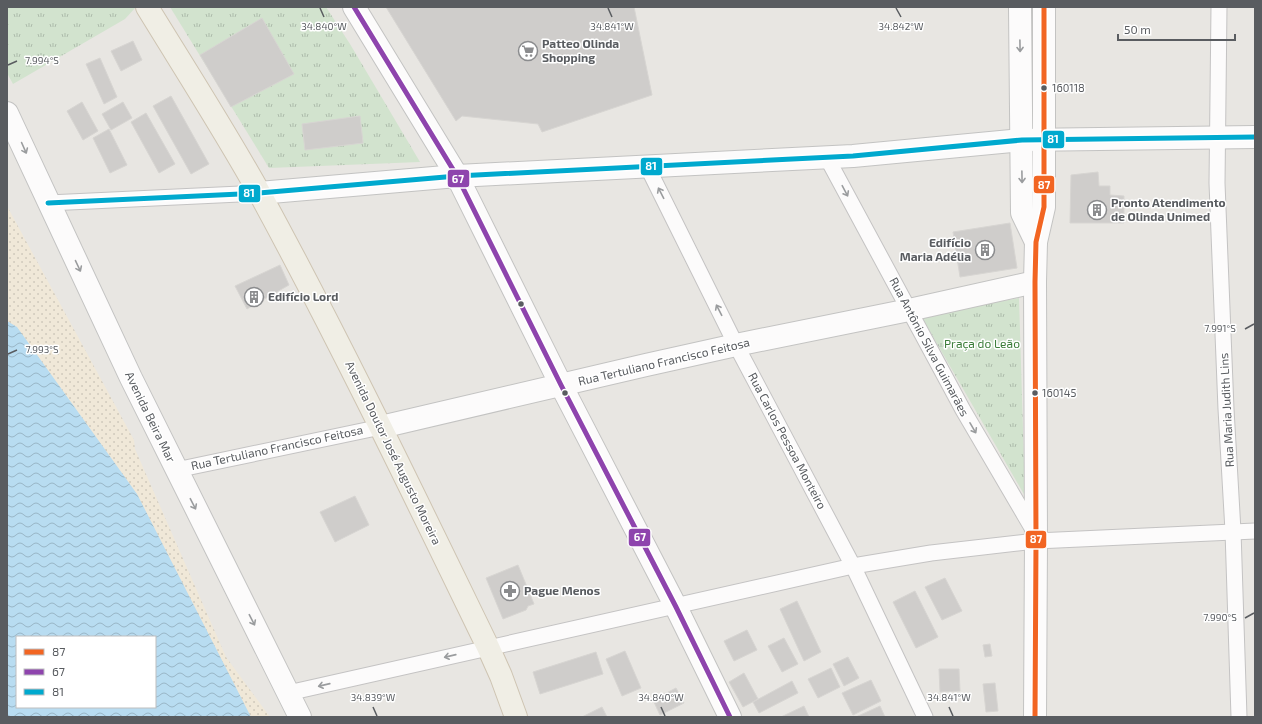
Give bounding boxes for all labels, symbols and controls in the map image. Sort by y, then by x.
scale bar [1118,16,1235,42]
text: 34.840°W [301,20,347,32]
text: 34.841°W [590,20,634,32]
text: 34.842°W [879,20,924,32]
text: 50 m [1124,22,1151,36]
place label: Patteo Olinda Shopping [542,36,619,64]
one-way arrow [1016,39,1024,52]
supermarket icon: Patteo Olinda Shopping [517,40,539,62]
text: 7.994°S [25,54,59,66]
place label: 160118 [1052,81,1085,94]
marker: 160118 [1039,83,1049,93]
line badge: 81 [1042,130,1065,149]
text: 81 [1047,132,1059,145]
one-way arrow [21,141,28,153]
line badge: 81 [640,157,663,176]
text: 81 [645,159,657,172]
line badge: 67 [447,169,470,188]
one-way arrow [1018,170,1026,183]
text: 67 [452,172,464,185]
line badge: 87 [1033,175,1055,194]
text: 87 [1038,178,1051,191]
line badge: 81 [238,184,261,203]
one-way arrow [841,184,849,196]
text: 81 [243,186,255,199]
one-way arrow [657,188,664,200]
place label: Pronto Atendimento de Olinda Unimed [1111,195,1226,223]
building icon: Pronto Atendimento de Olinda Unimed [1086,199,1108,221]
place label: Edifício Maria Adélia [900,235,971,263]
building icon: Edifício Maria Adélia [974,239,996,261]
one-way arrow [75,260,82,272]
street label: Rua Antônio Silva Guimarães [887,275,973,418]
building icon: Edifício Lord [243,286,265,308]
place label: Edifício Lord [268,289,338,303]
unlabelled marker [516,299,526,309]
one-way arrow [715,304,722,316]
text: 7.991°S [1204,322,1236,334]
street label: Rua Tertuliano Francisco Feitosa [577,334,751,388]
park label: Praça do Leão [944,336,1020,351]
text: 7.993°S [25,343,59,355]
street label: Rua Maria Judith Lins [1216,352,1236,468]
street label: Avenida Doutor José Augusto Moreira [343,358,445,547]
street label: Avenida Beira Mar [123,369,179,464]
street label: Rua Carlos Pessoa Monteiro [746,370,830,511]
place label: 160145 [1042,386,1076,399]
unlabelled marker [560,388,570,398]
marker: 160145 [1030,388,1040,398]
street label: Rua Tertuliano Francisco Feitosa [189,422,364,472]
one-way arrow [970,422,978,434]
one-way arrow [190,498,197,510]
line badge: 67 [628,528,651,547]
text: 67 [634,530,646,543]
line badge: 87 [1025,530,1047,549]
text: 87 [1030,532,1043,545]
pharmacy icon: Pague Menos [499,580,521,602]
place label: Pague Menos [524,583,600,597]
text: 7.990°S [1203,611,1237,623]
one-way arrow [249,614,256,626]
legend [16,636,156,708]
text: 87 [52,644,65,658]
one-way arrow [444,652,457,660]
text: 67 [52,664,65,678]
one-way arrow [317,681,330,689]
text: 81 [52,684,64,698]
text: 34.839°W [351,691,396,703]
text: 34.840°W [638,691,684,703]
text: 34.841°W [927,691,971,703]

